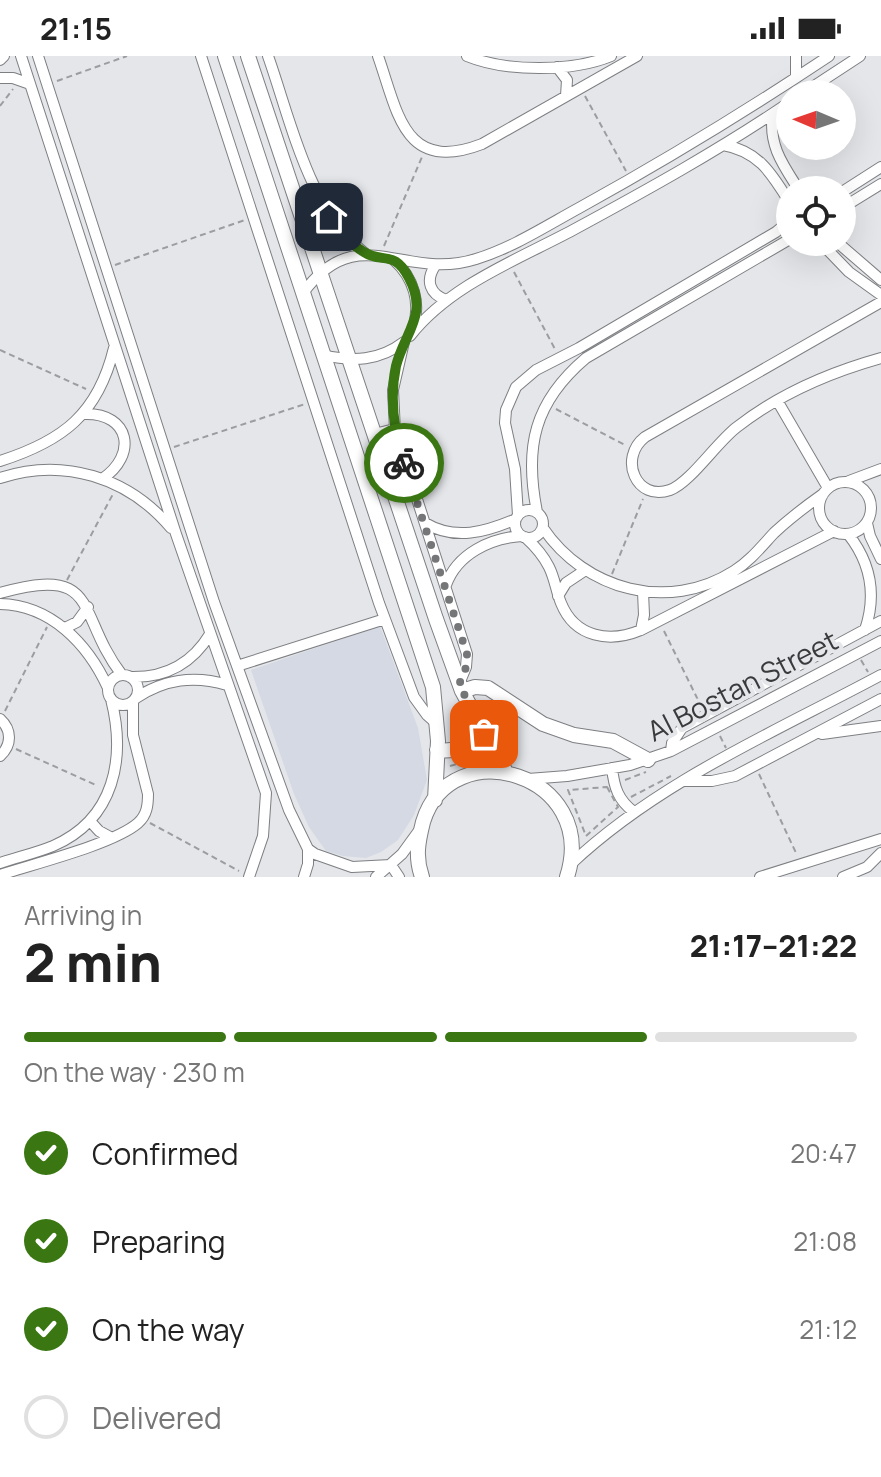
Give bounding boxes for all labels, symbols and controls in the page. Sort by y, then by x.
text: 21:15 [40,8,112,49]
north arrow [776,80,856,160]
map controls [776,80,856,256]
button: locate [776,176,856,256]
pin [295,183,363,251]
icon: home [307,195,351,239]
courier [364,423,444,503]
icon: bike [382,441,426,485]
street label: Al Bostan Street [640,621,844,749]
pin [450,700,518,768]
icon: bag [462,712,506,756]
text: Arriving in [24,897,142,933]
text: 21:17–21:22 [690,925,857,966]
text: 2 min [24,927,162,998]
text: On the way · 230 m [24,1054,245,1090]
icon: check [24,1131,68,1175]
text: Confirmed [92,1133,239,1174]
text: 20:47 [790,1135,857,1171]
icon: check [24,1219,68,1263]
text: Preparing [92,1221,226,1262]
text: 21:08 [793,1223,857,1259]
icon: check [24,1307,68,1351]
text: On the way [92,1309,245,1350]
text: 21:12 [799,1311,857,1347]
text: Delivered [92,1397,222,1438]

